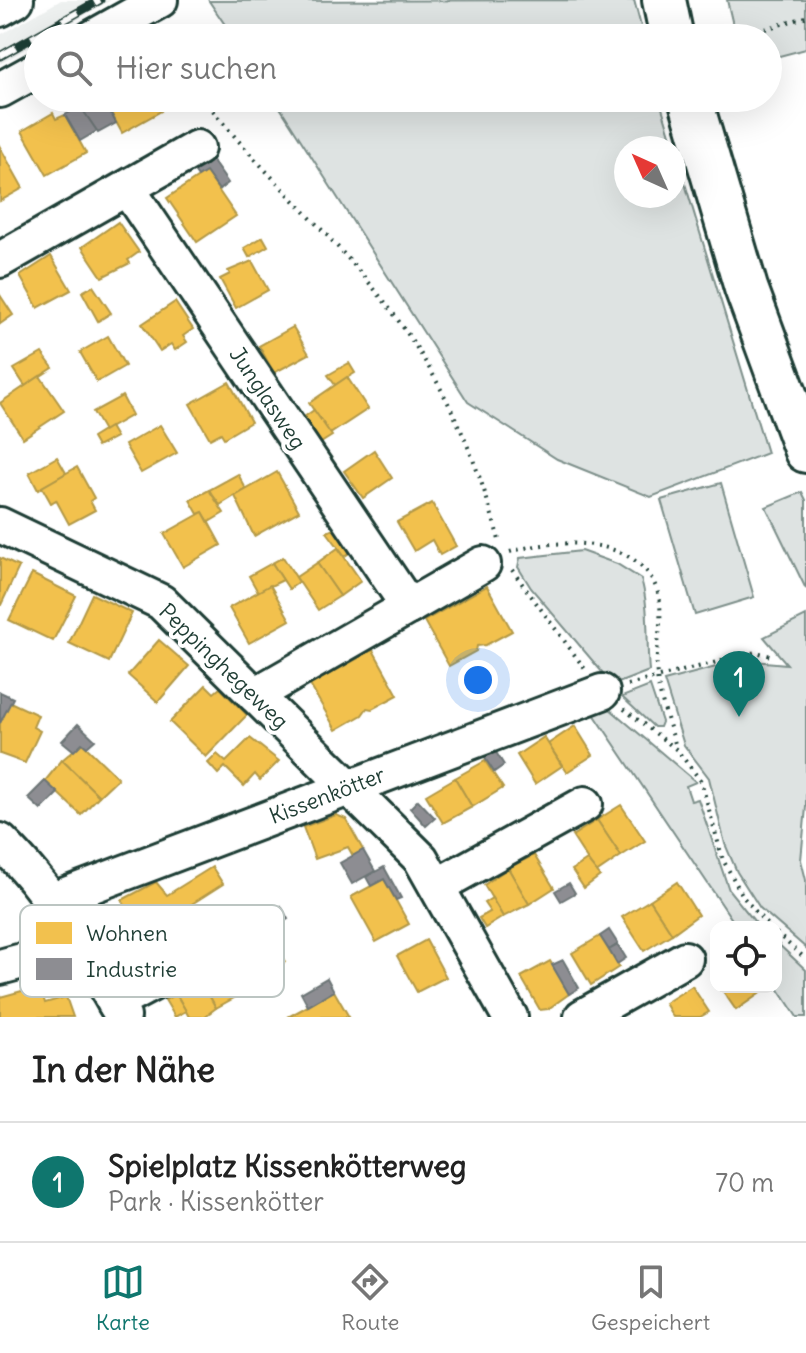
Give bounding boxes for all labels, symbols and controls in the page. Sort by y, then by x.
search box [24,24,782,112]
icon: search [52,46,96,90]
text: Hier suchen [116,49,277,87]
north arrow [614,136,686,208]
street label: Junglasweg [223,341,313,455]
street label: Peppinghegeweg [153,597,295,735]
pin: 1 [713,651,765,717]
your location [458,660,498,700]
street label: Kissenkötter [265,760,389,830]
legend [20,905,284,997]
text: Wohnen [86,919,168,947]
map controls [710,921,782,993]
button: locate [710,921,782,993]
text: Industrie [86,955,177,983]
text: In der Nähe [32,1048,215,1091]
text: Spielplatz Kissenkötterweg [108,1147,467,1185]
text: 1 [53,1166,63,1199]
text: 70 m [715,1166,774,1199]
text: Park · Kissenkötter [108,1185,324,1218]
tab: Karte [96,1260,150,1336]
tab: Route [341,1260,399,1336]
tab: Gespeichert [591,1260,710,1336]

